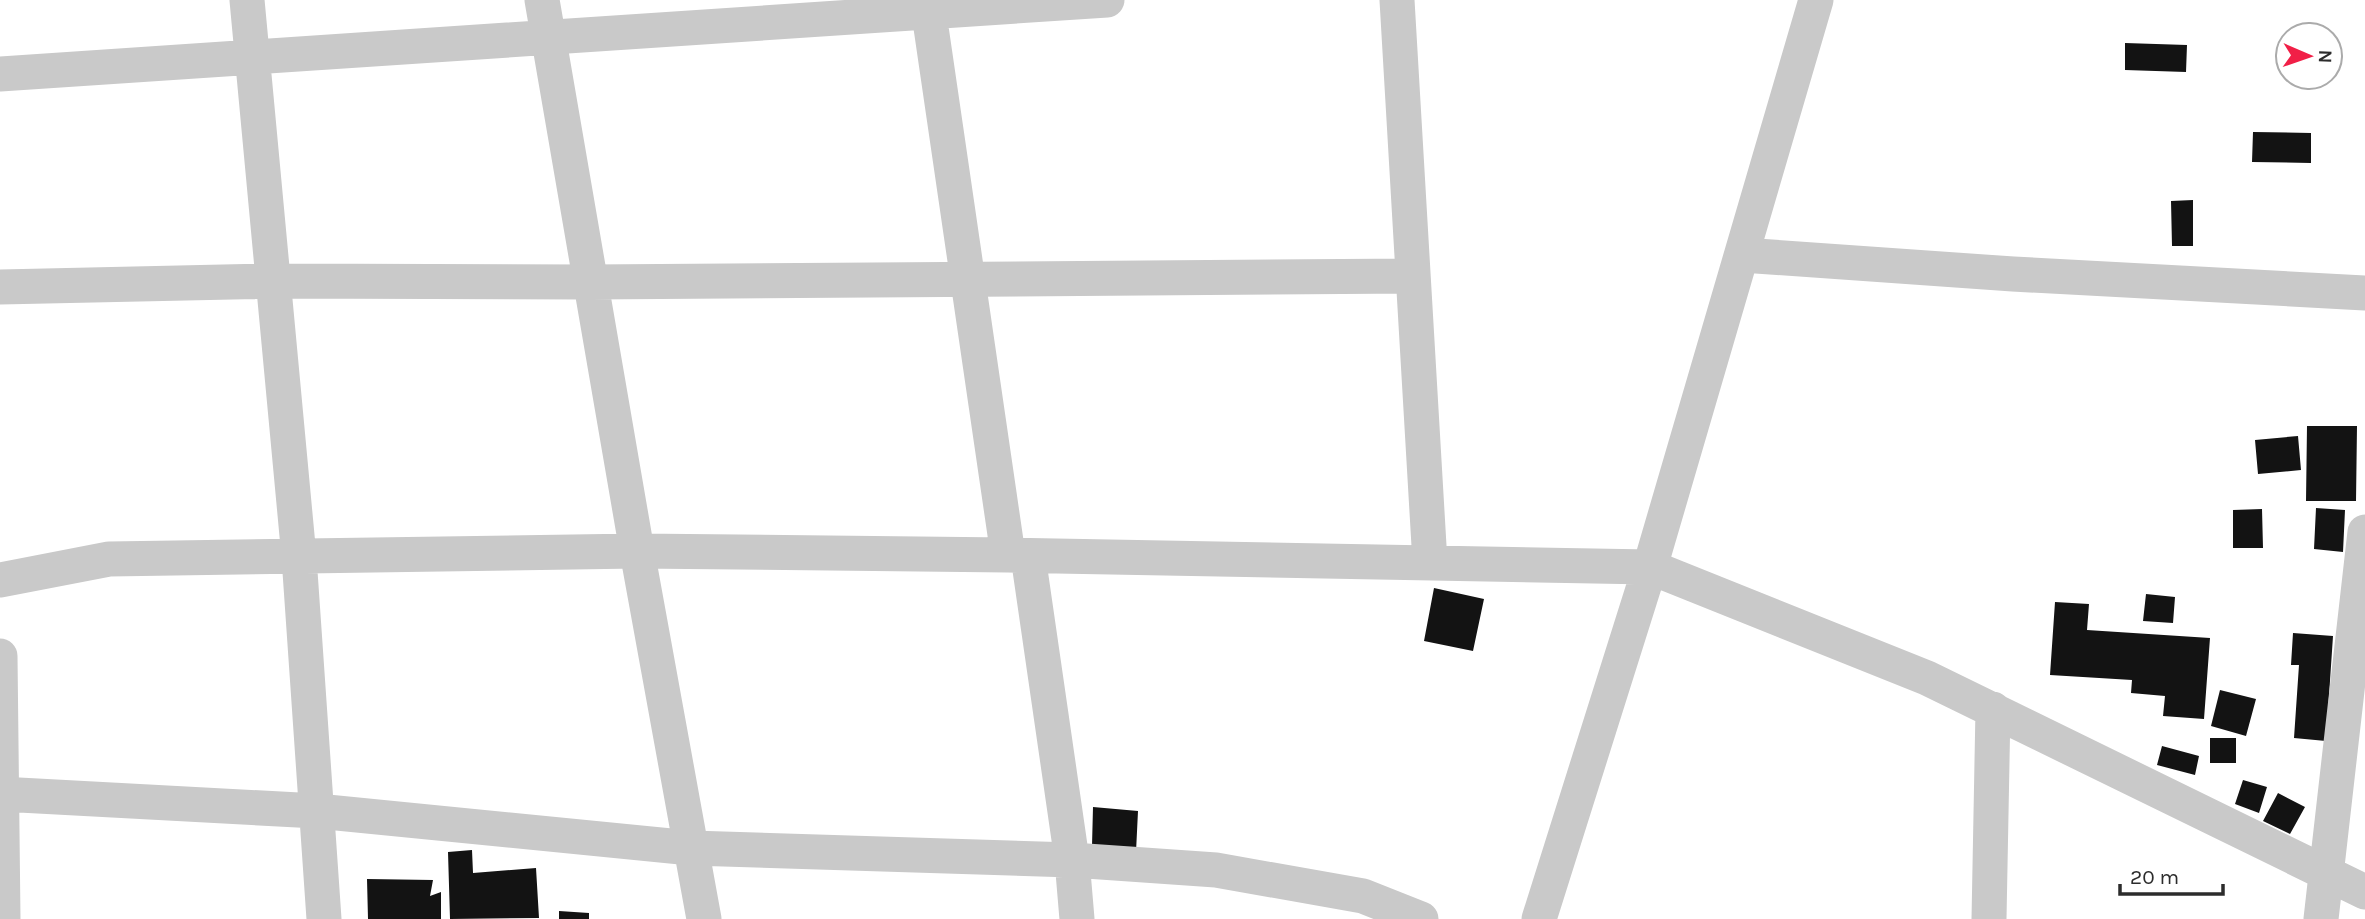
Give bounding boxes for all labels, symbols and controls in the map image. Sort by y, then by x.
north arrow [2274,21,2344,91]
text: N [2314,49,2336,64]
scale bar [2120,852,2223,896]
text: 20 m [2130,865,2179,889]

